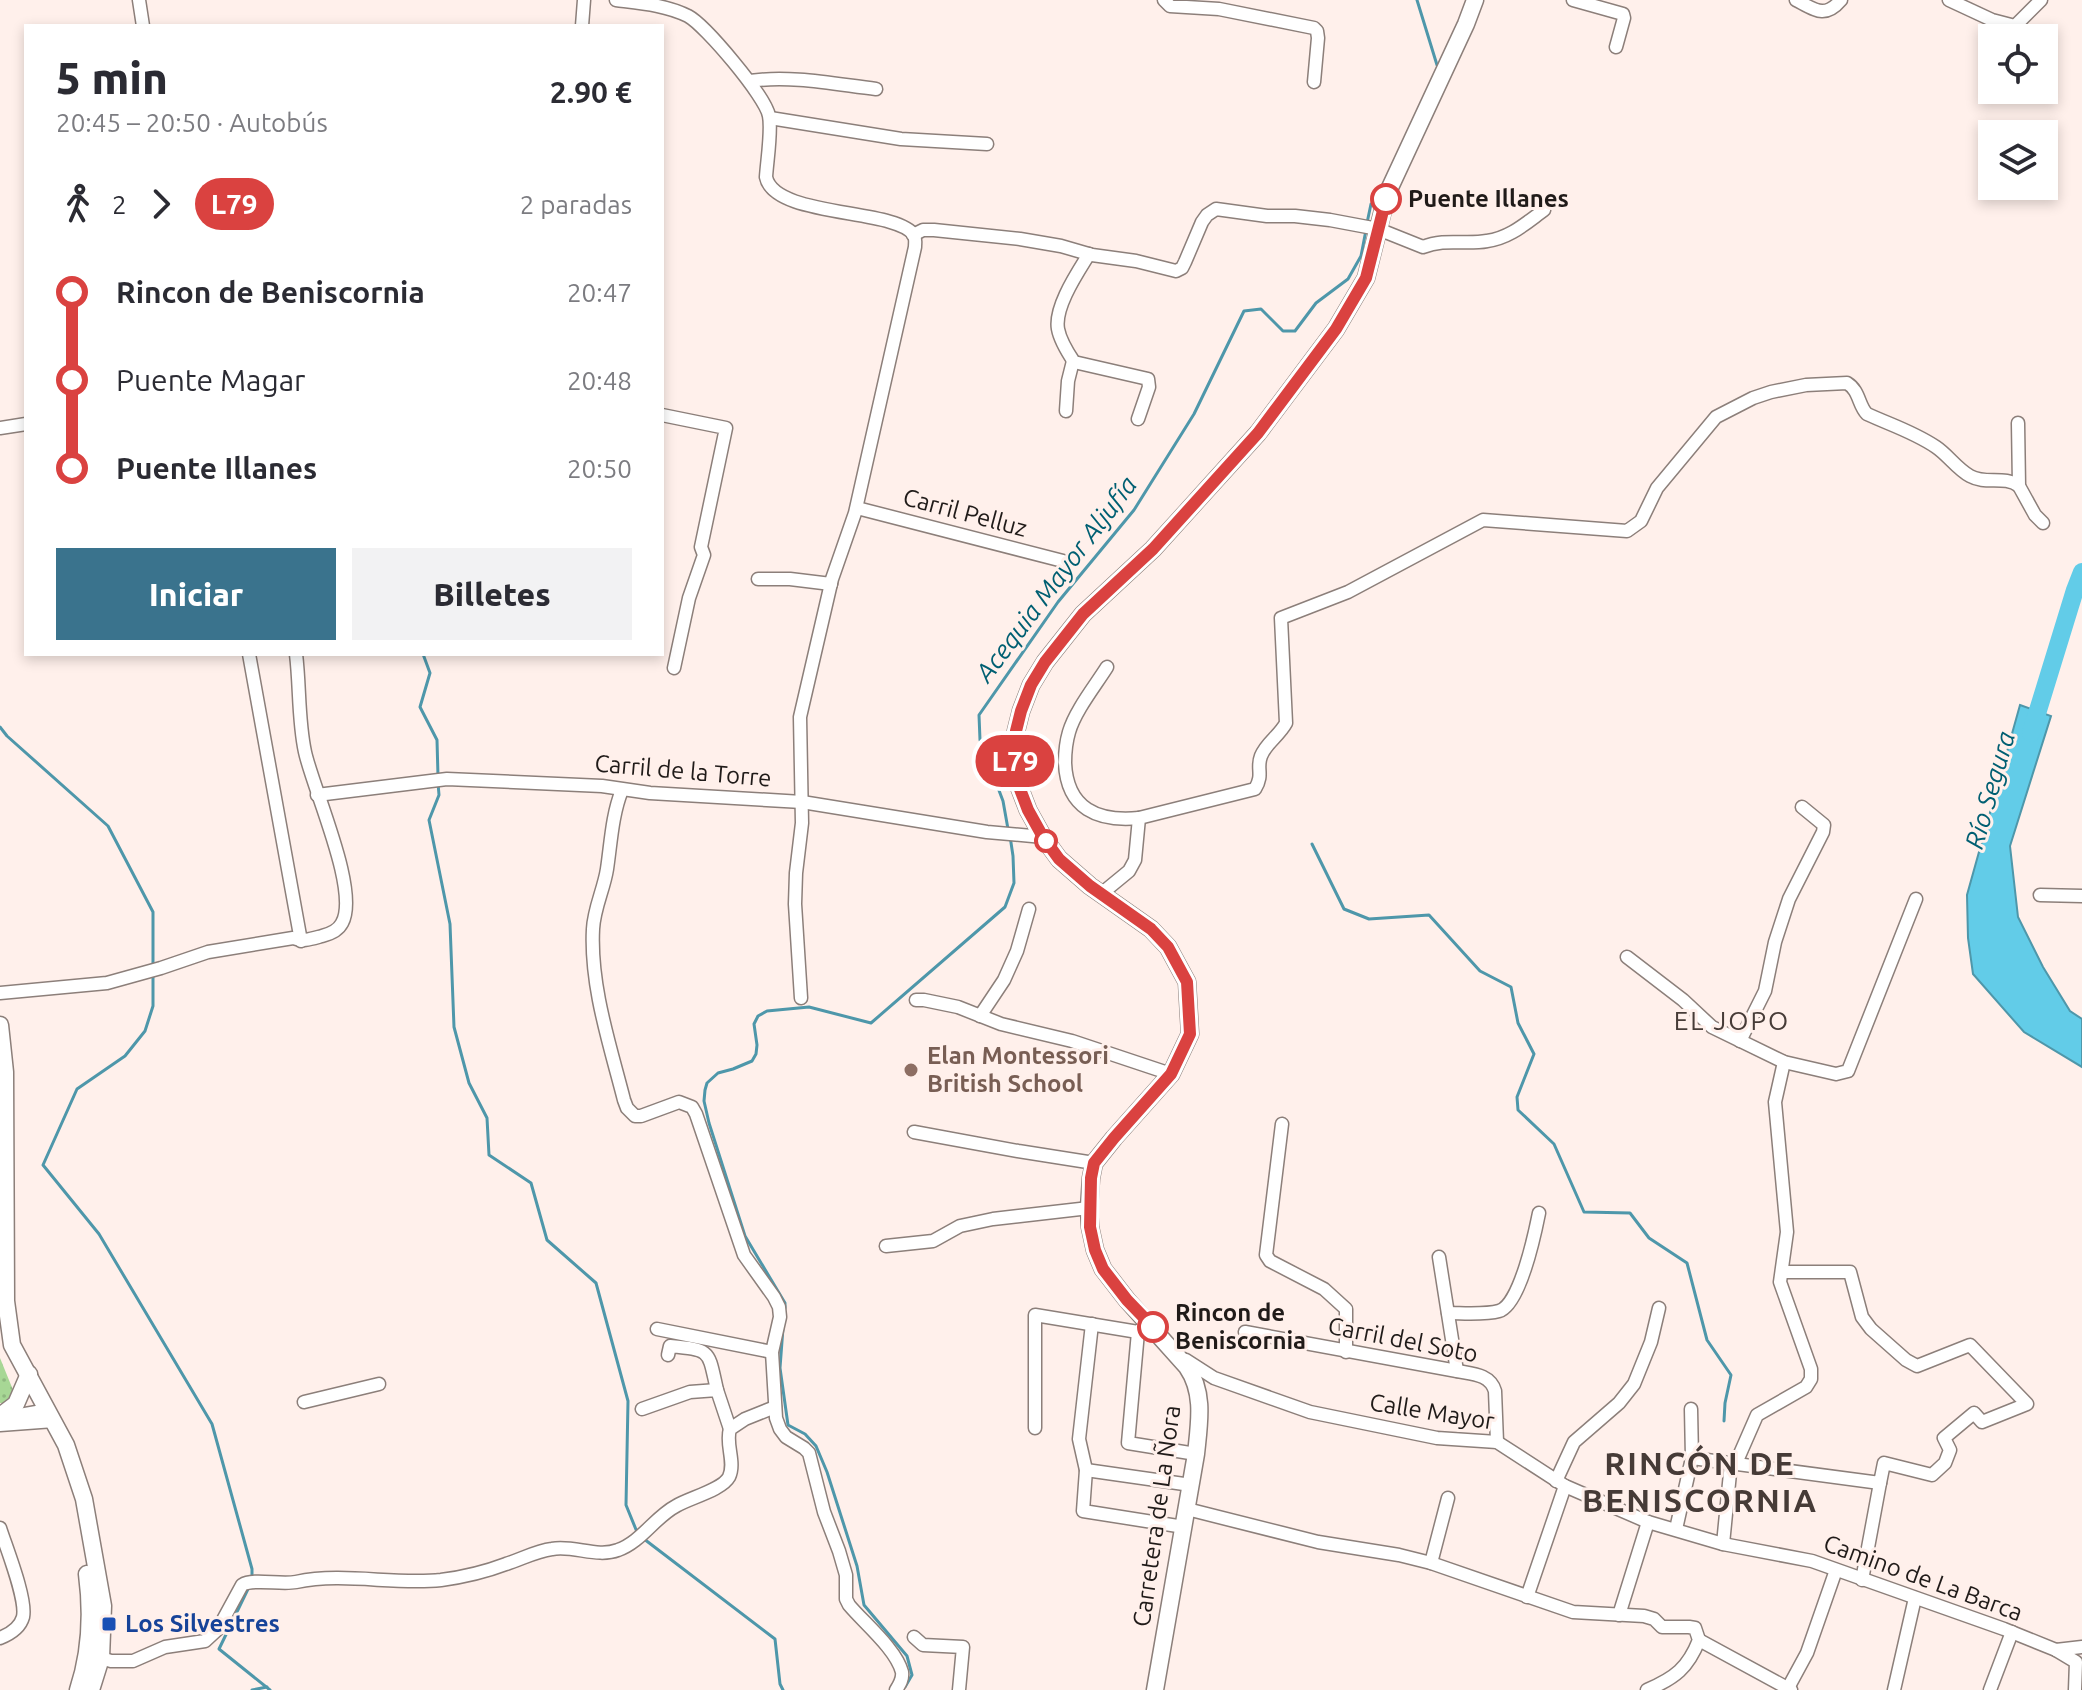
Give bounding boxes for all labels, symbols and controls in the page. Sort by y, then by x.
map controls [1978,24,2058,200]
button: locate [1978,24,2058,104]
text: 5 min [56,53,168,102]
text: 2.90 € [550,75,632,109]
text: 20:45 – 20:50 · Autobús [56,108,328,137]
button: layers [1978,120,2058,200]
icon: walk [56,182,100,226]
icon: forward [139,182,183,226]
marker: Puente Illanes [1371,184,1401,214]
place label: Puente Illanes [1408,185,1569,212]
text: L79 [211,188,258,219]
text: 2 [112,190,127,219]
text: 2 paradas [520,190,632,219]
text: Rincon de Beniscornia [116,275,425,309]
text: 20:47 [567,278,632,307]
text: Puente Magar [116,363,305,397]
text: 20:48 [567,366,632,395]
text: Puente Illanes [116,451,317,485]
text: 20:50 [567,454,632,483]
water label: Acequia Mayor Aljufía [968,470,1142,689]
street label: Carril Pelluz [900,483,1030,542]
button: Iniciar [56,548,336,640]
button: Billetes [352,548,632,640]
water label: Río Segura [1959,728,2020,852]
line badge: L79 [969,735,1061,787]
text: L79 [992,745,1038,776]
street label: Carril de la Torre [593,749,773,792]
unlabelled marker [1035,830,1057,852]
district label: EL JOPO [1674,1006,1790,1035]
place label: Elan Montessori British School [927,1042,1109,1097]
marker: Elan Montessori British School [902,1061,920,1079]
place label: Rincon de Beniscornia [1175,1299,1306,1354]
marker: Rincon de Beniscornia [1138,1312,1168,1342]
street label: Carril del Soto [1326,1312,1480,1367]
street label: Calle Mayor [1368,1388,1497,1435]
street label: Carretera de La Ñora [1128,1403,1185,1628]
district label: RINCÓN DE BENISCORNIA [1582,1444,1818,1518]
street label: Camino de La Barca [1820,1529,2026,1626]
place label: Los Silvestres [125,1610,280,1637]
marker: Los Silvestres [100,1615,118,1633]

